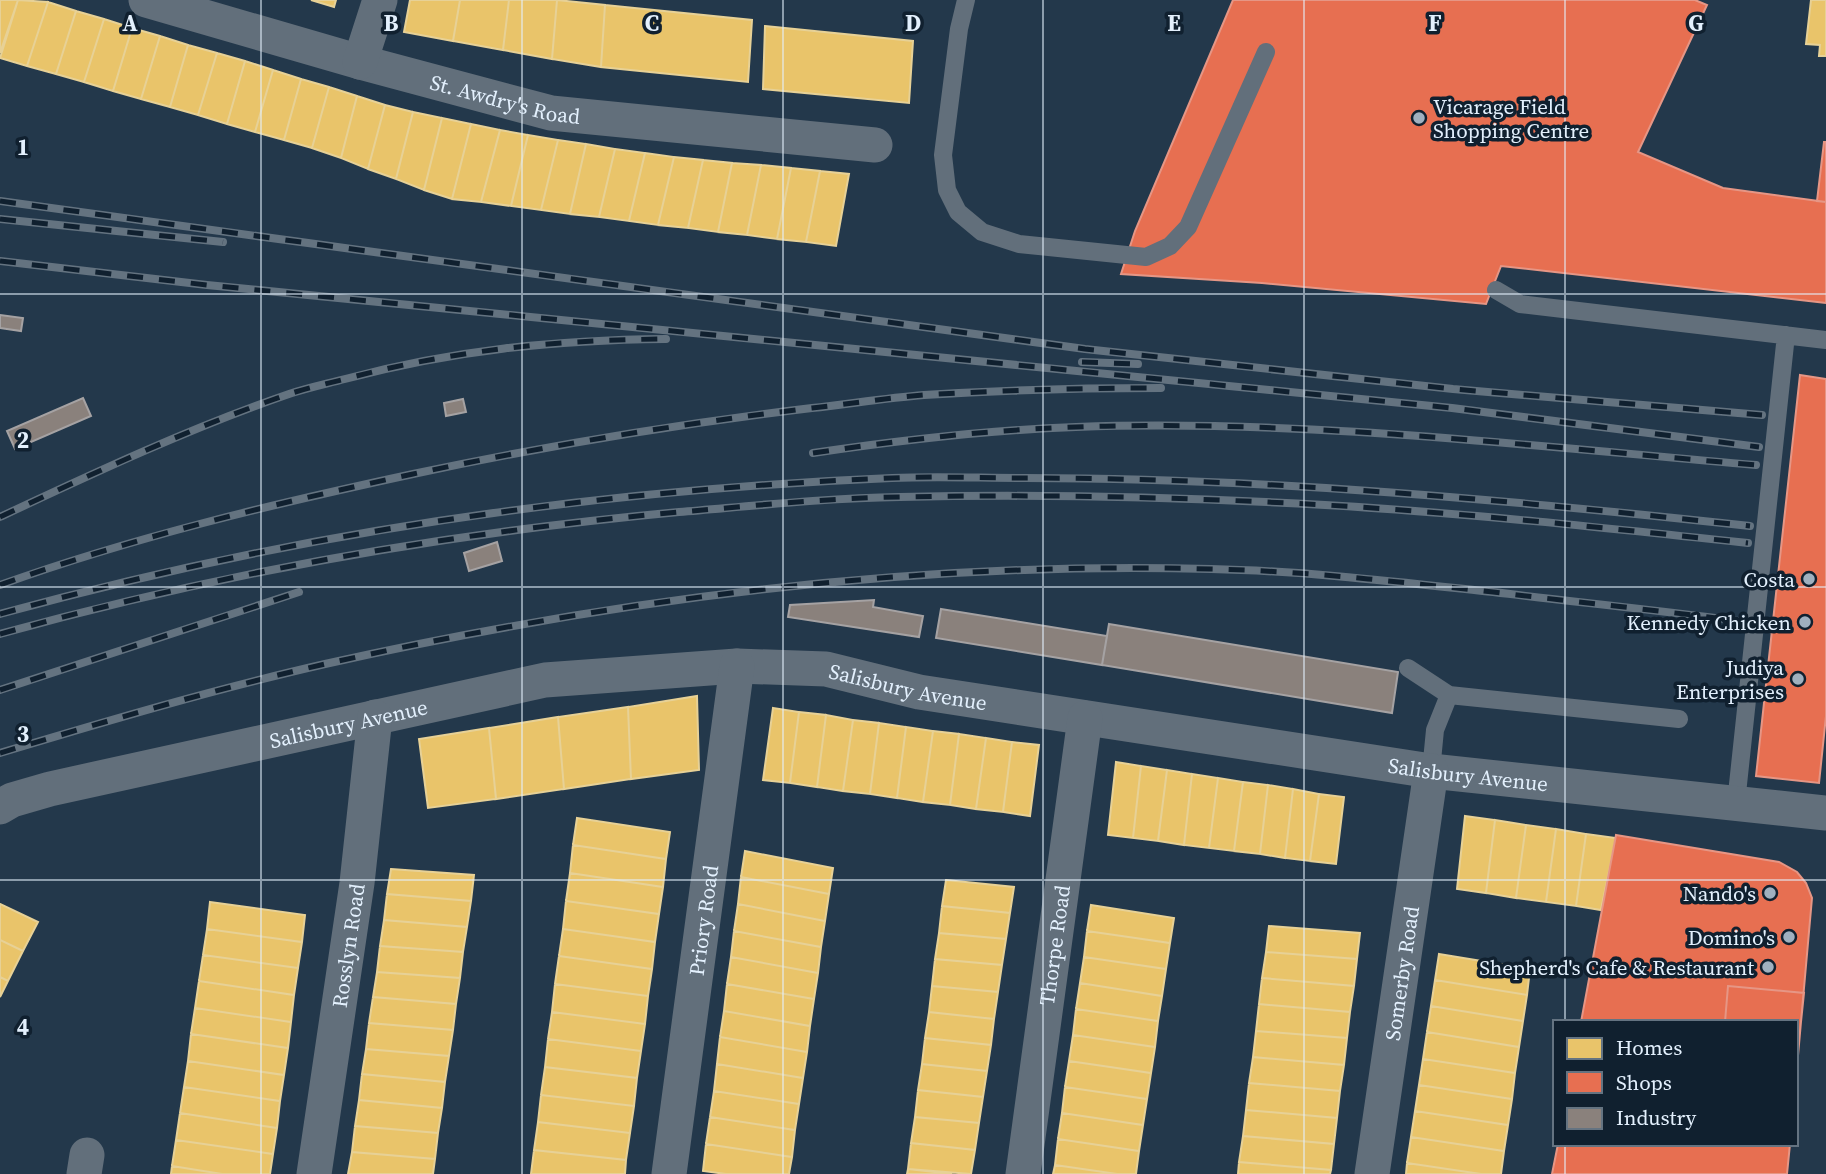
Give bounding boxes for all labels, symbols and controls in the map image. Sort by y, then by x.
text: A [122,7,138,39]
text: B [384,7,399,39]
text: C [645,7,659,39]
text: D [905,7,921,39]
text: E [1167,7,1181,39]
text: F [1428,7,1442,39]
text: G [1688,7,1704,39]
street label: St. Awdry's Road [427,67,582,130]
place label: Vicarage Field Shopping Centre [1433,92,1589,145]
marker: Vicarage Field Shopping Centre [1411,110,1427,126]
text: 1 [17,131,29,163]
text: 2 [17,424,29,456]
place label: Costa [1744,565,1795,594]
marker: Costa [1801,571,1817,587]
place label: Kennedy Chicken [1627,608,1791,637]
marker: Kennedy Chicken [1797,614,1813,630]
place label: Judiya Enterprises [1676,653,1784,706]
street label: Salisbury Avenue [826,656,989,717]
marker: Judiya Enterprises [1790,671,1806,687]
street label: Salisbury Avenue [267,692,430,755]
text: 3 [17,718,29,750]
street label: Salisbury Avenue [1386,750,1550,798]
street label: Priory Road [681,863,725,977]
place label: Nando's [1683,879,1756,908]
street label: Rosslyn Road [324,881,371,1009]
street label: Thorpe Road [1032,883,1077,1007]
marker: Nando's [1762,885,1778,901]
street label: Somerby Road [1377,904,1426,1042]
place label: Domino's [1688,923,1775,952]
marker: Domino's [1781,929,1797,945]
place label: Shepherd's Cafe & Restaurant [1479,953,1754,982]
marker: Shepherd's Cafe & Restaurant [1760,959,1776,975]
text: 4 [17,1011,29,1043]
legend [1553,1020,1798,1146]
text: Homes [1616,1033,1682,1062]
text: Shops [1616,1068,1672,1097]
text: Industry [1616,1103,1696,1132]

